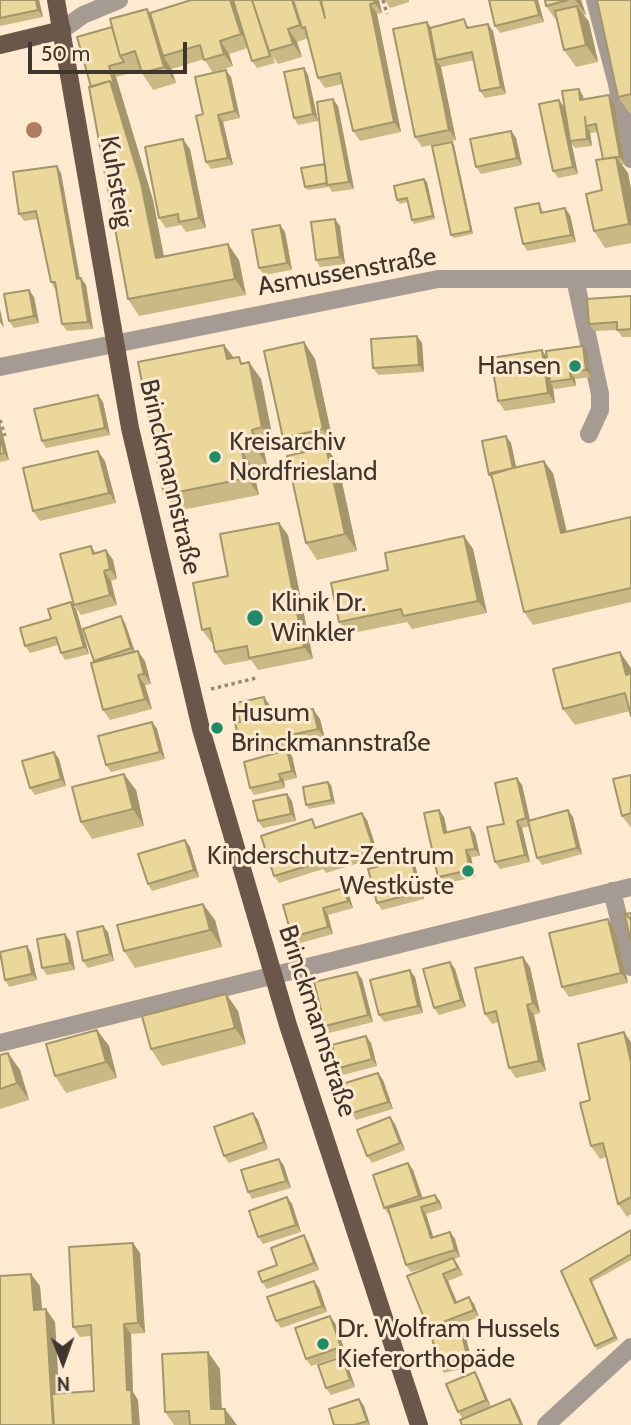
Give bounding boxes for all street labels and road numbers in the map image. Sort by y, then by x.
street label: Kuhsteig [93,133,139,231]
street label: Asmussenstraße [255,241,439,303]
street label: Brinckmannstraße [132,376,208,578]
street label: Brinckmannstraße [271,921,363,1121]

